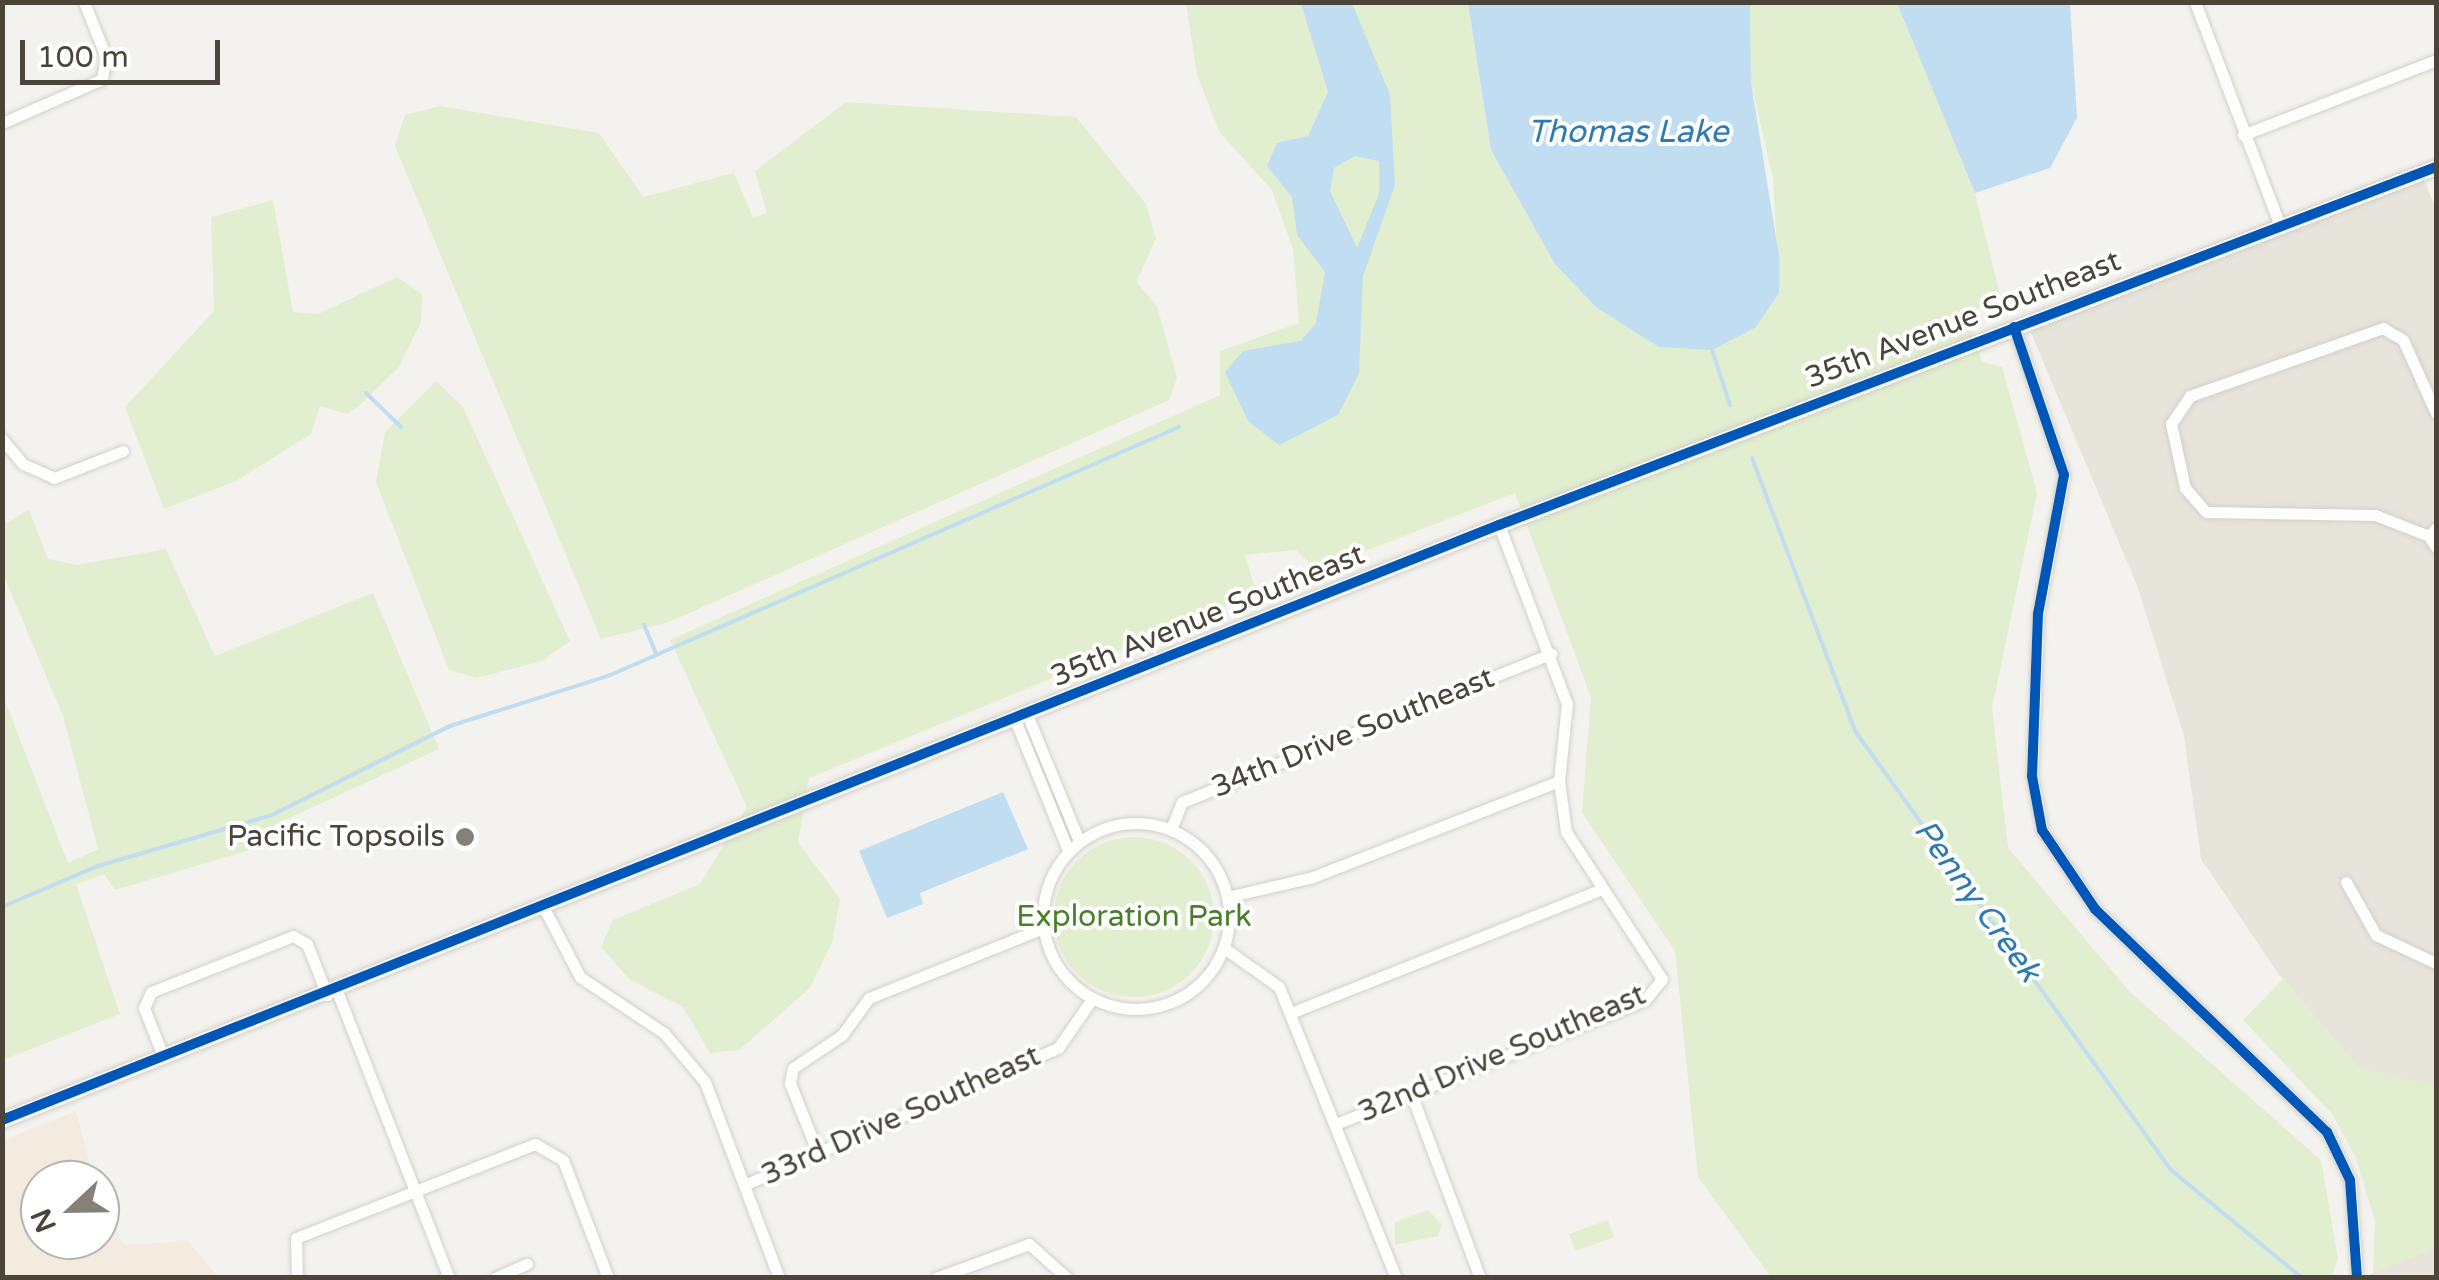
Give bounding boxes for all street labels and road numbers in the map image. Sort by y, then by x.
street label: 35th Avenue Southeast [1800,243,2126,397]
street label: 35th Avenue Southeast [1046,537,1370,695]
street label: 34th Drive Southeast [1207,660,1499,806]
street label: 32nd Drive Southeast [1353,977,1651,1131]
street label: 33rd Drive Southeast [756,1038,1046,1194]

